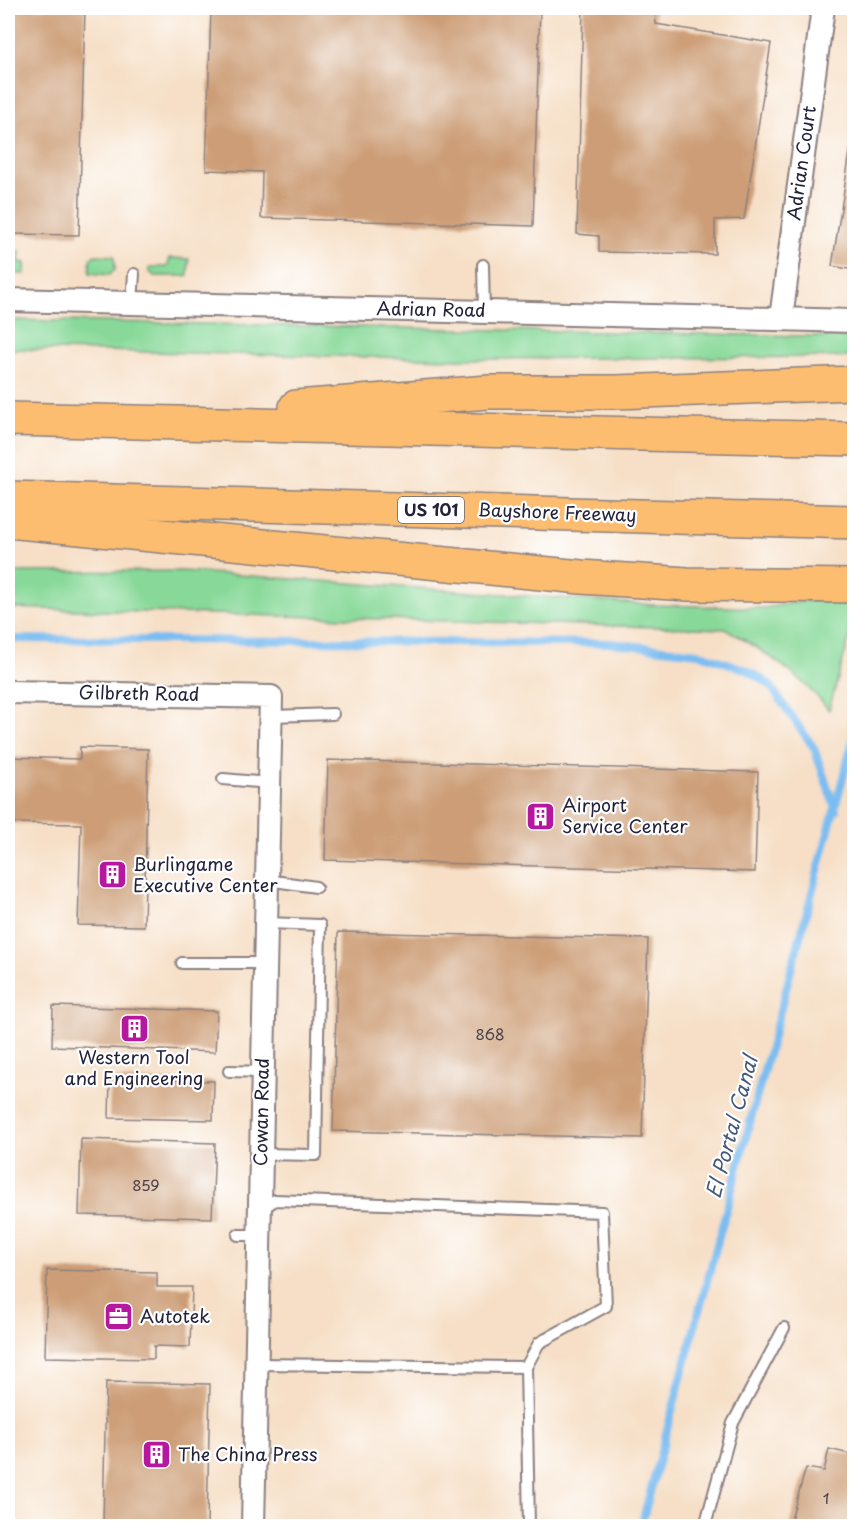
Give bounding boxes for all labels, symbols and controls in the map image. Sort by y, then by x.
street label: Adrian Court [779,104,822,222]
street label: Adrian Road [376,294,486,323]
street label: Bayshore Freeway [477,495,637,528]
road number: US 101 [398,497,464,523]
street label: Gilbreth Road [78,678,200,707]
place label: Airport Service Center [562,791,688,839]
building icon: Airport Service Center [525,800,557,832]
place label: Burlingame Executive Center [133,850,278,898]
building icon: Burlingame Executive Center [96,859,128,891]
building icon: Western Tool and Engineering [118,1013,150,1045]
house number: 868 [475,1022,505,1045]
place label: Western Tool and Engineering [65,1043,203,1091]
water label: El Portal Canal [698,1049,765,1201]
street label: Cowan Road [246,1058,275,1166]
house number: 859 [132,1173,160,1196]
office icon: Autotek [103,1301,135,1333]
place label: Autotek [140,1302,210,1329]
building icon: The China Press [141,1439,173,1471]
place label: The China Press [178,1440,317,1467]
house number: 1 [823,1486,829,1509]

